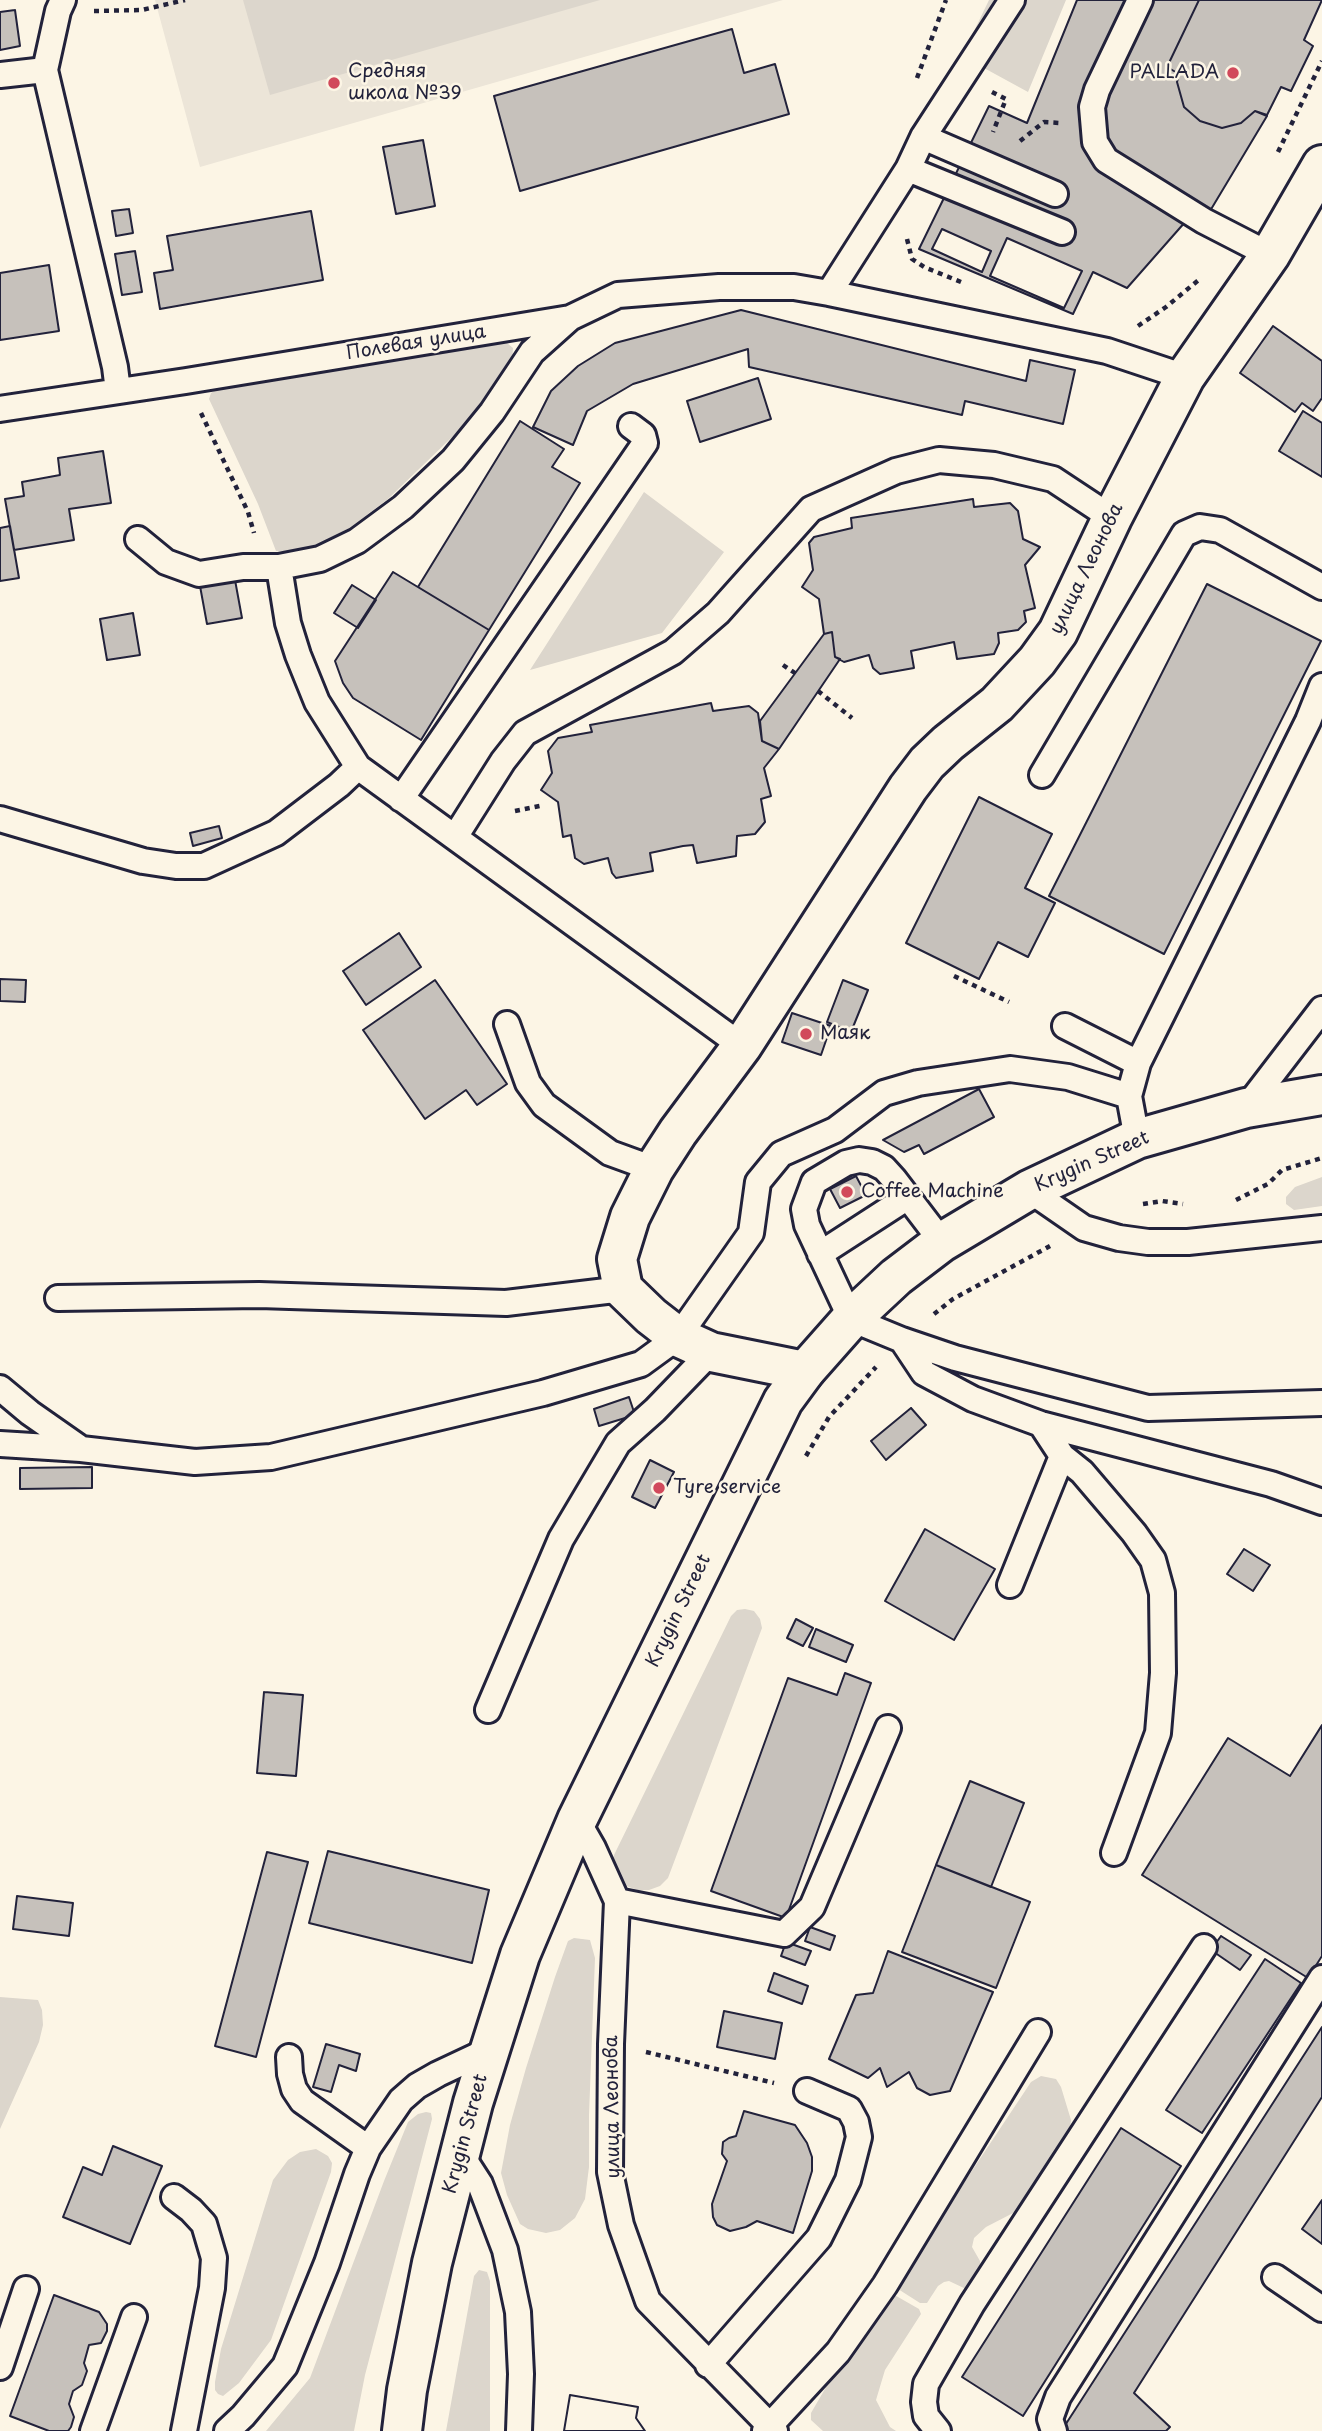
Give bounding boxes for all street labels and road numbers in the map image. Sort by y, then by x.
street label: Полевая улица [345,321,487,365]
street label: улица Леонова [1045,500,1129,638]
street label: Krygin Street [1031,1127,1153,1197]
street label: Krygin Street [642,1551,716,1671]
street label: улица Леонова [600,2035,626,2179]
street label: Krygin Street [439,2072,493,2196]

